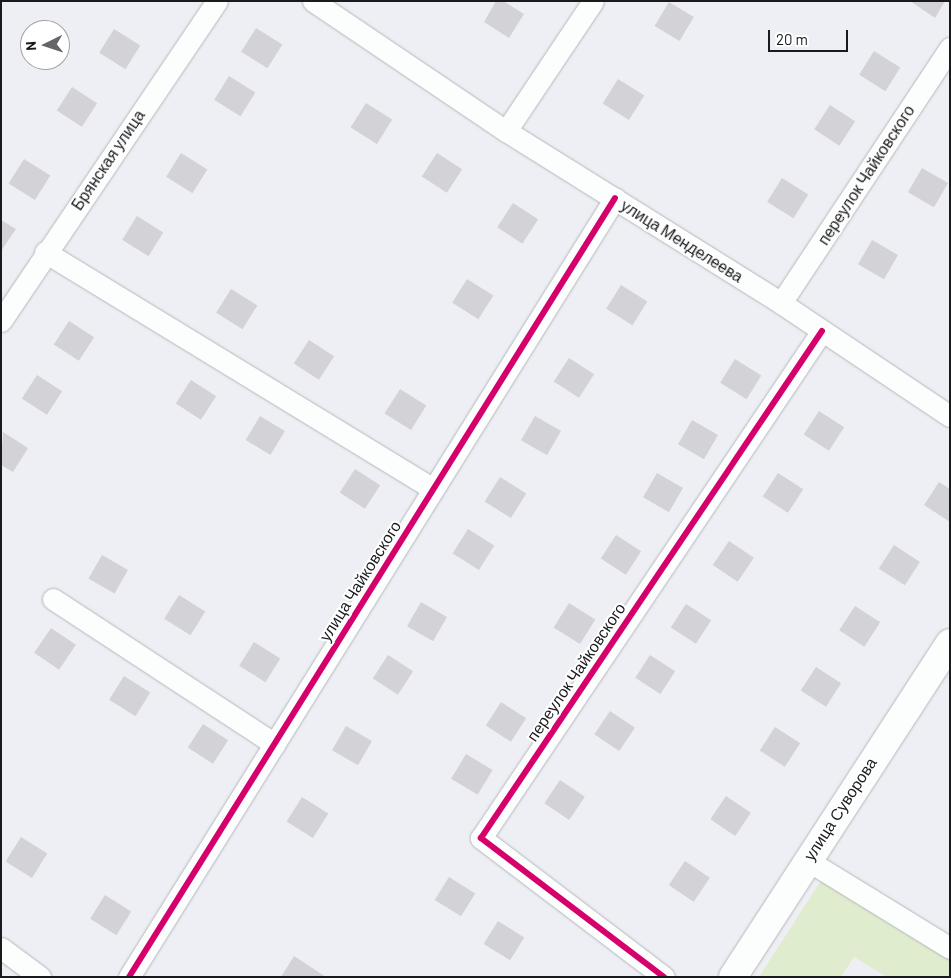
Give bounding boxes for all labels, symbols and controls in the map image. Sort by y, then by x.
north arrow [20,20,70,70]
scale bar [771,20,851,52]
text: 20 m [776,30,808,48]
text: N [22,41,39,51]
street label: переулок Чайковского [814,102,918,248]
street label: Брянская улица [67,106,149,214]
street label: улица Менделеева [617,196,747,286]
street label: улица Чайковского [315,517,405,645]
street label: переулок Чайковского [523,599,629,745]
street label: улица Суворова [800,754,880,864]

